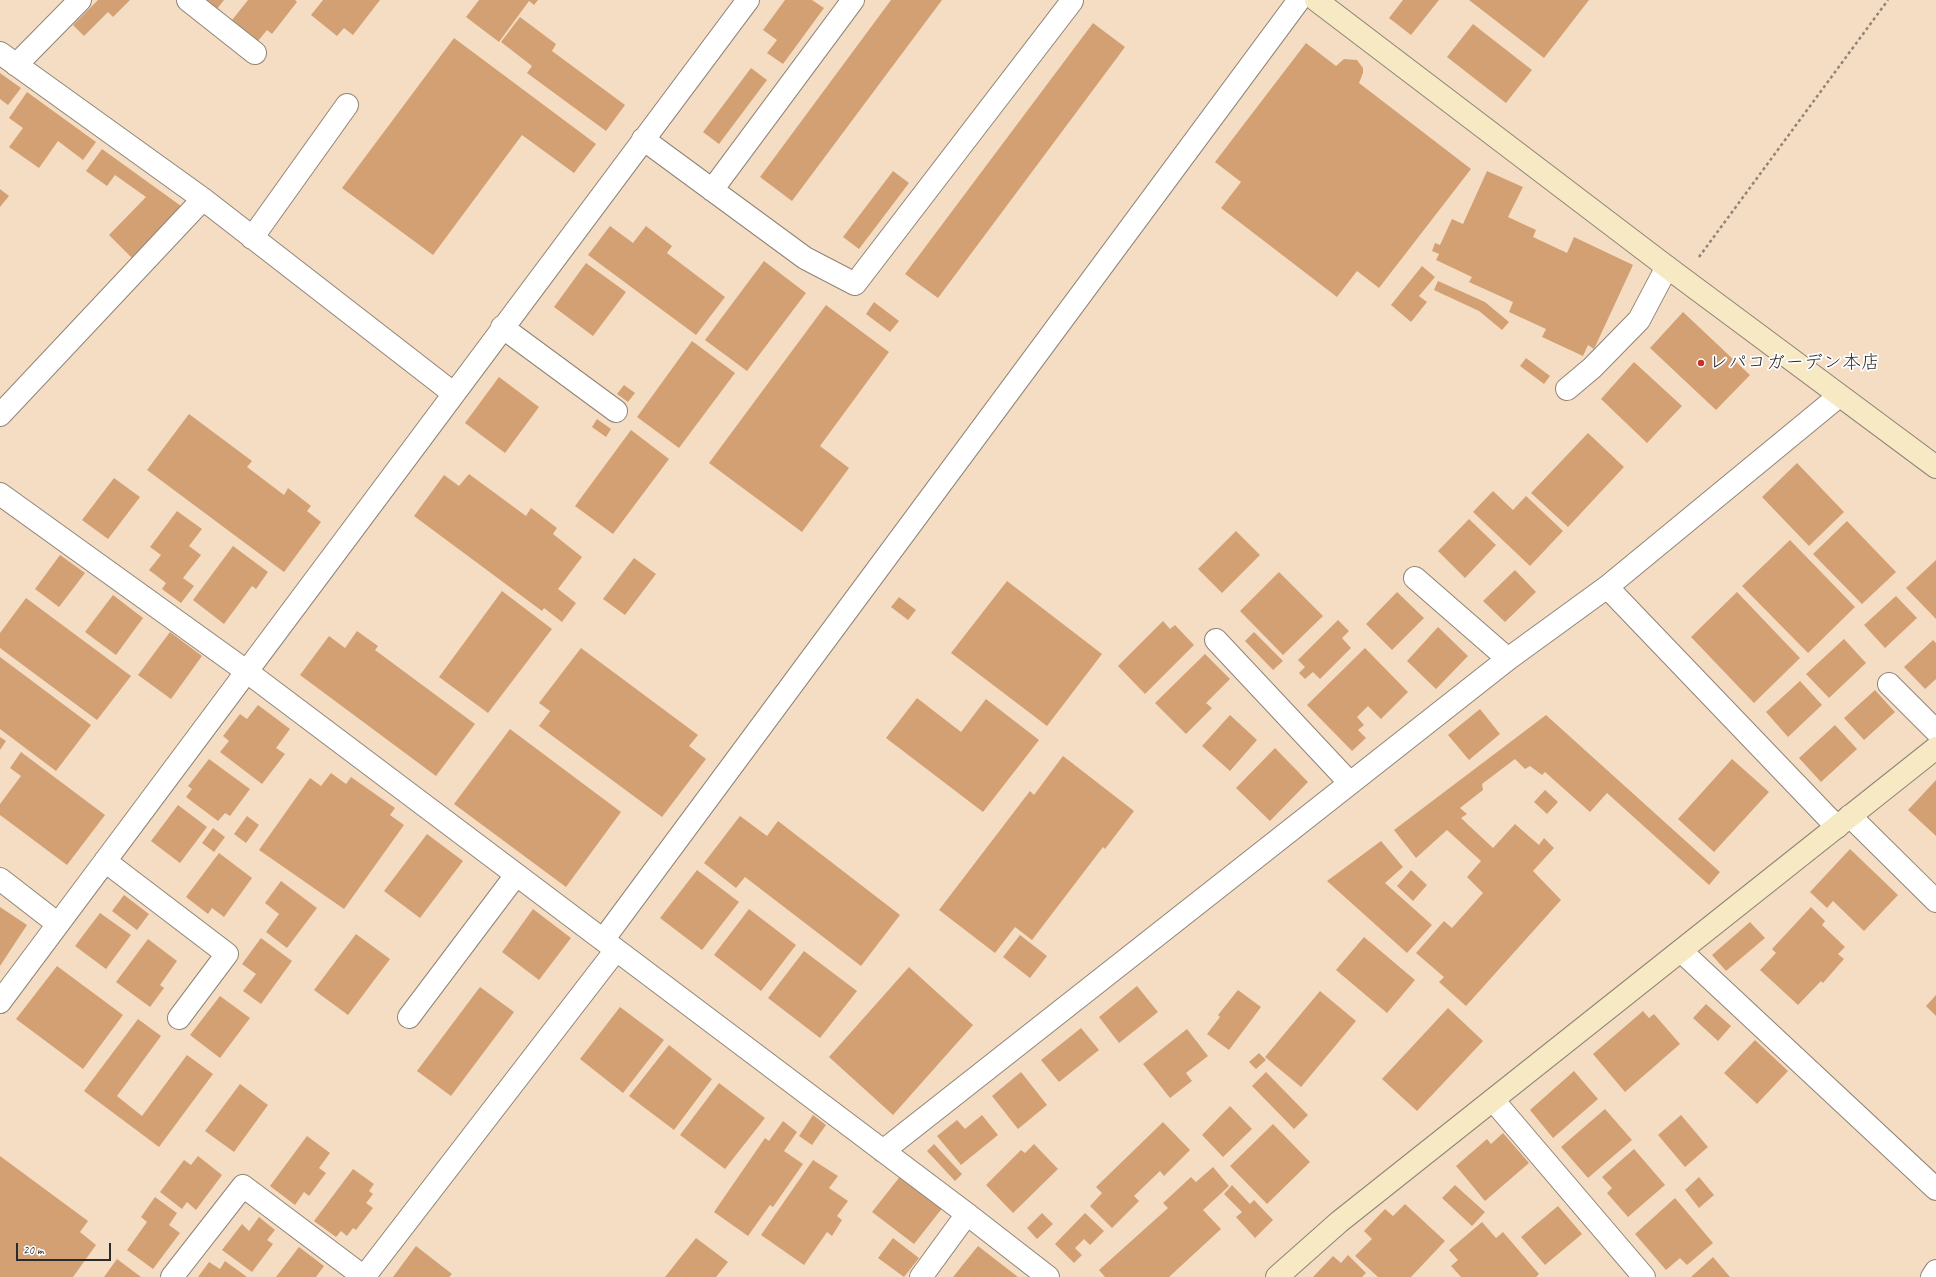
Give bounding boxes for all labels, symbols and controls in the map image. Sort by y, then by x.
place label: レパコガーデン本店 [1709,352,1880,374]
marker: レパコガーデン本店 [1696,358,1706,368]
scale bar [18,1235,113,1261]
text: 20 m [23,1242,43,1258]

